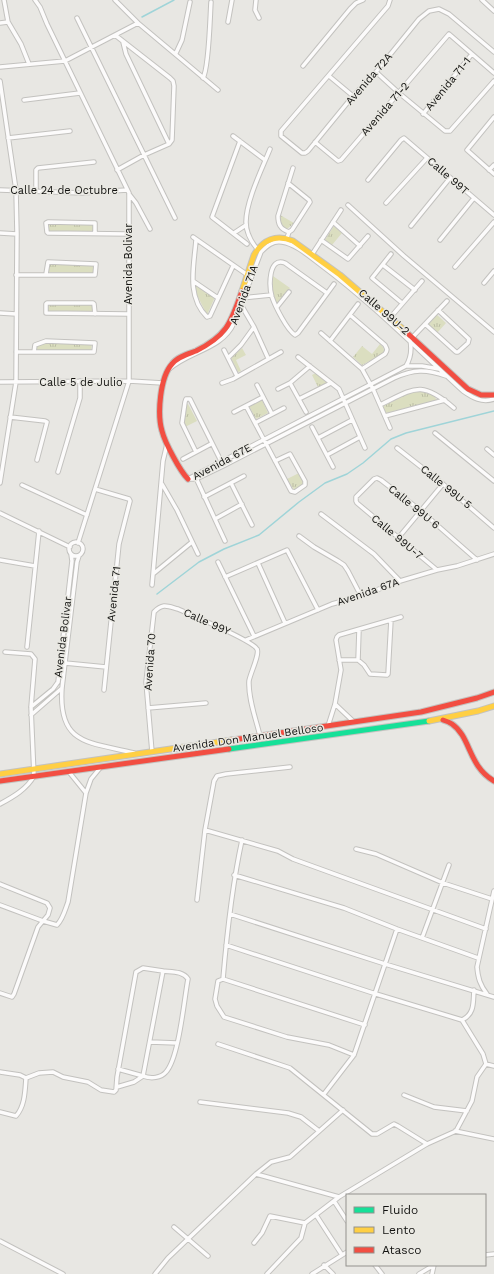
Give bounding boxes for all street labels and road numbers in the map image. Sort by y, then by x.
street label: Avenida 72A [343,50,395,108]
street label: Avenida 71-1 [423,55,473,113]
street label: Avenida 71-2 [358,79,412,139]
street label: Calle 99T [425,154,472,198]
street label: Calle 24 de Octubre [10,184,118,197]
street label: Avenida Bolivar [122,223,135,305]
street label: Avenida 71A [227,263,261,327]
street label: Calle 99U-2 [356,286,412,338]
street label: Calle 5 de Julio [39,376,123,389]
street label: Avenida 67E [190,441,254,483]
street label: Calle 99U 5 [418,462,474,512]
street label: Calle 99U 6 [386,482,443,532]
street label: Calle 99U-7 [369,512,425,562]
street label: Avenida 71 [105,566,123,622]
street label: Avenida 67A [335,575,401,609]
street label: Avenida Bolivar [52,595,74,678]
street label: Calle 99Y [181,606,233,638]
street label: Avenida 70 [142,633,159,691]
street label: Avenida Don Manuel Belloso [172,721,324,755]

